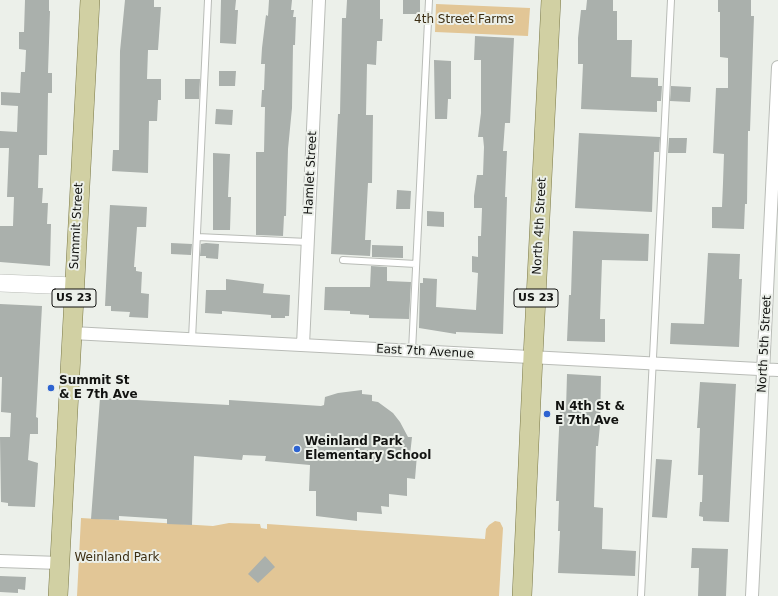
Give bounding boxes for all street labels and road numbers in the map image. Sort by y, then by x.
street label: Hamlet Street [302,131,320,215]
street label: North 4th Street [530,177,550,275]
street label: Summit Street [68,182,86,270]
road number: US 23 [52,289,96,307]
road number: US 23 [514,289,558,307]
street label: North 5th Street [755,295,775,393]
street label: East 7th Avenue [376,342,474,362]

